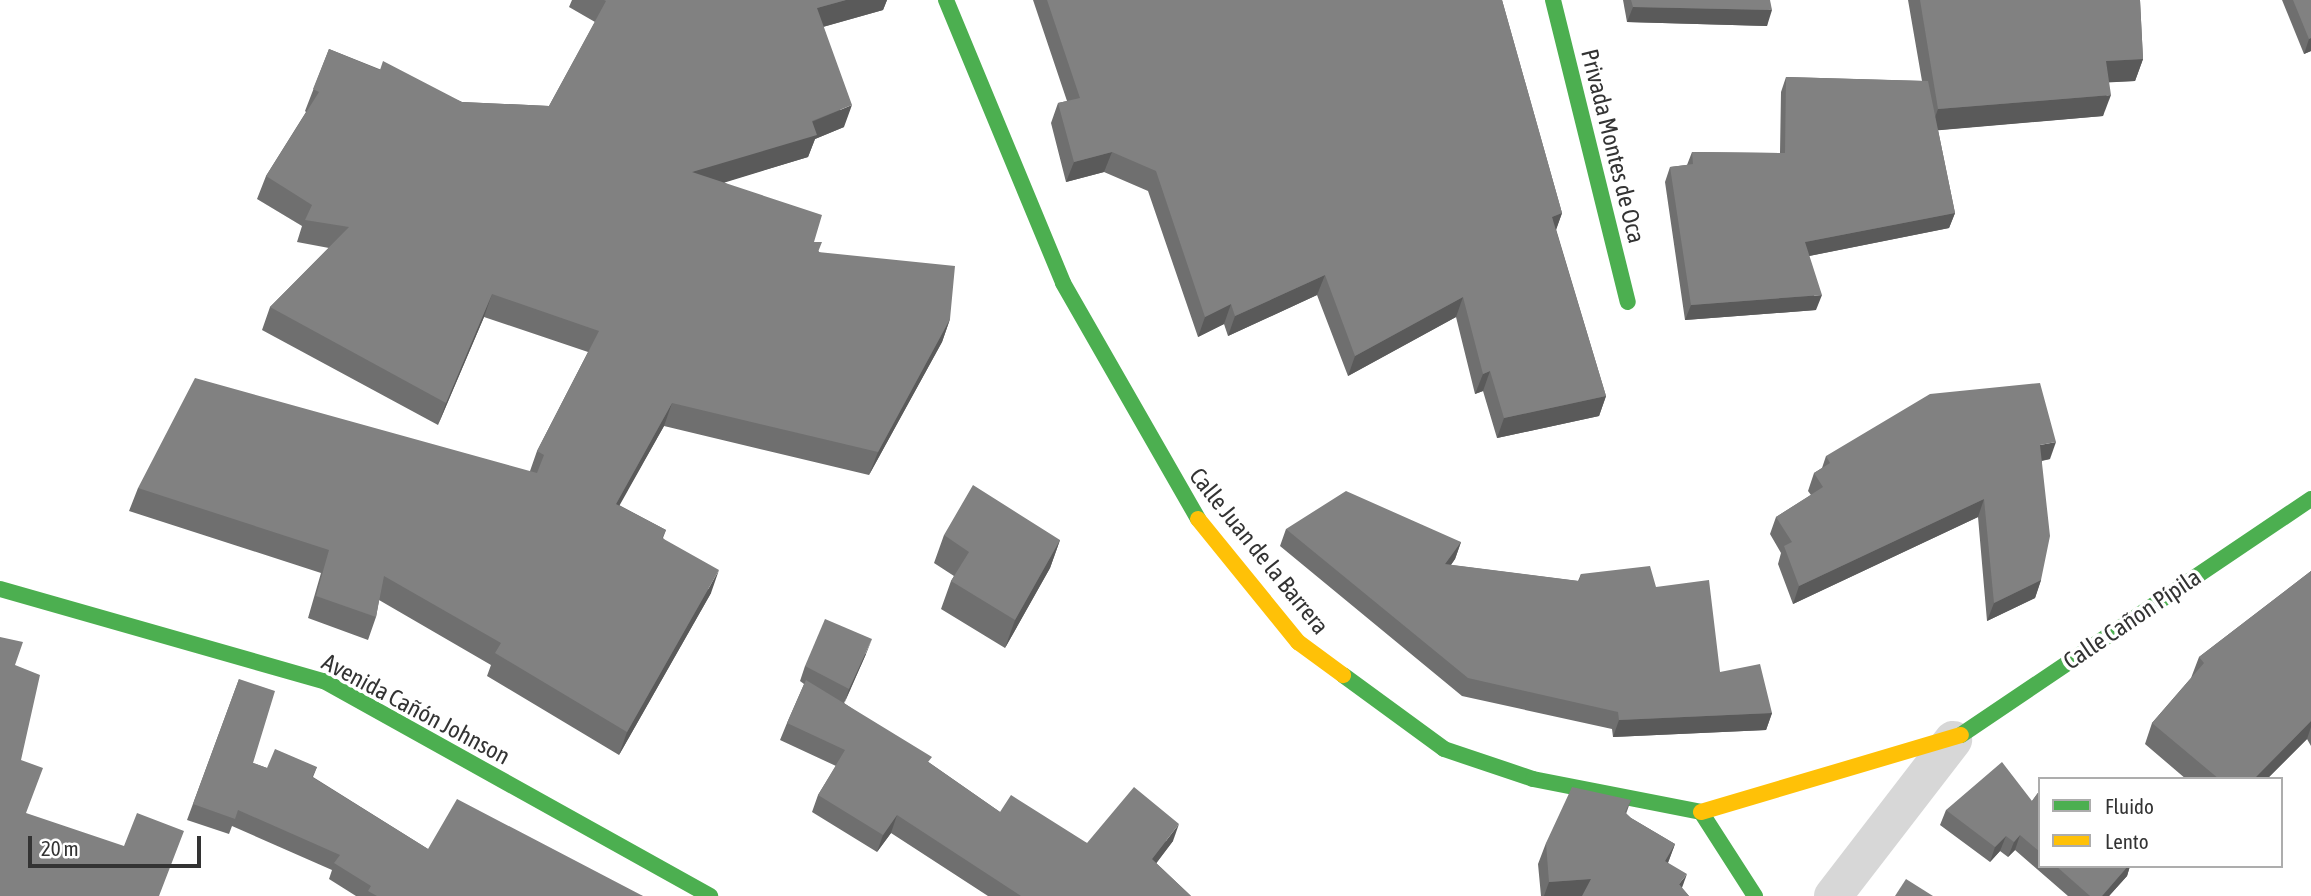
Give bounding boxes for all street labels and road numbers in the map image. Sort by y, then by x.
street label: Privada Montes de Oca [1575,46,1651,246]
street label: Calle Juan de la Barrera [1183,462,1335,640]
street label: Calle Cañon Pípila [2058,562,2206,676]
street label: Avenida Cañón Johnson [317,647,515,771]

